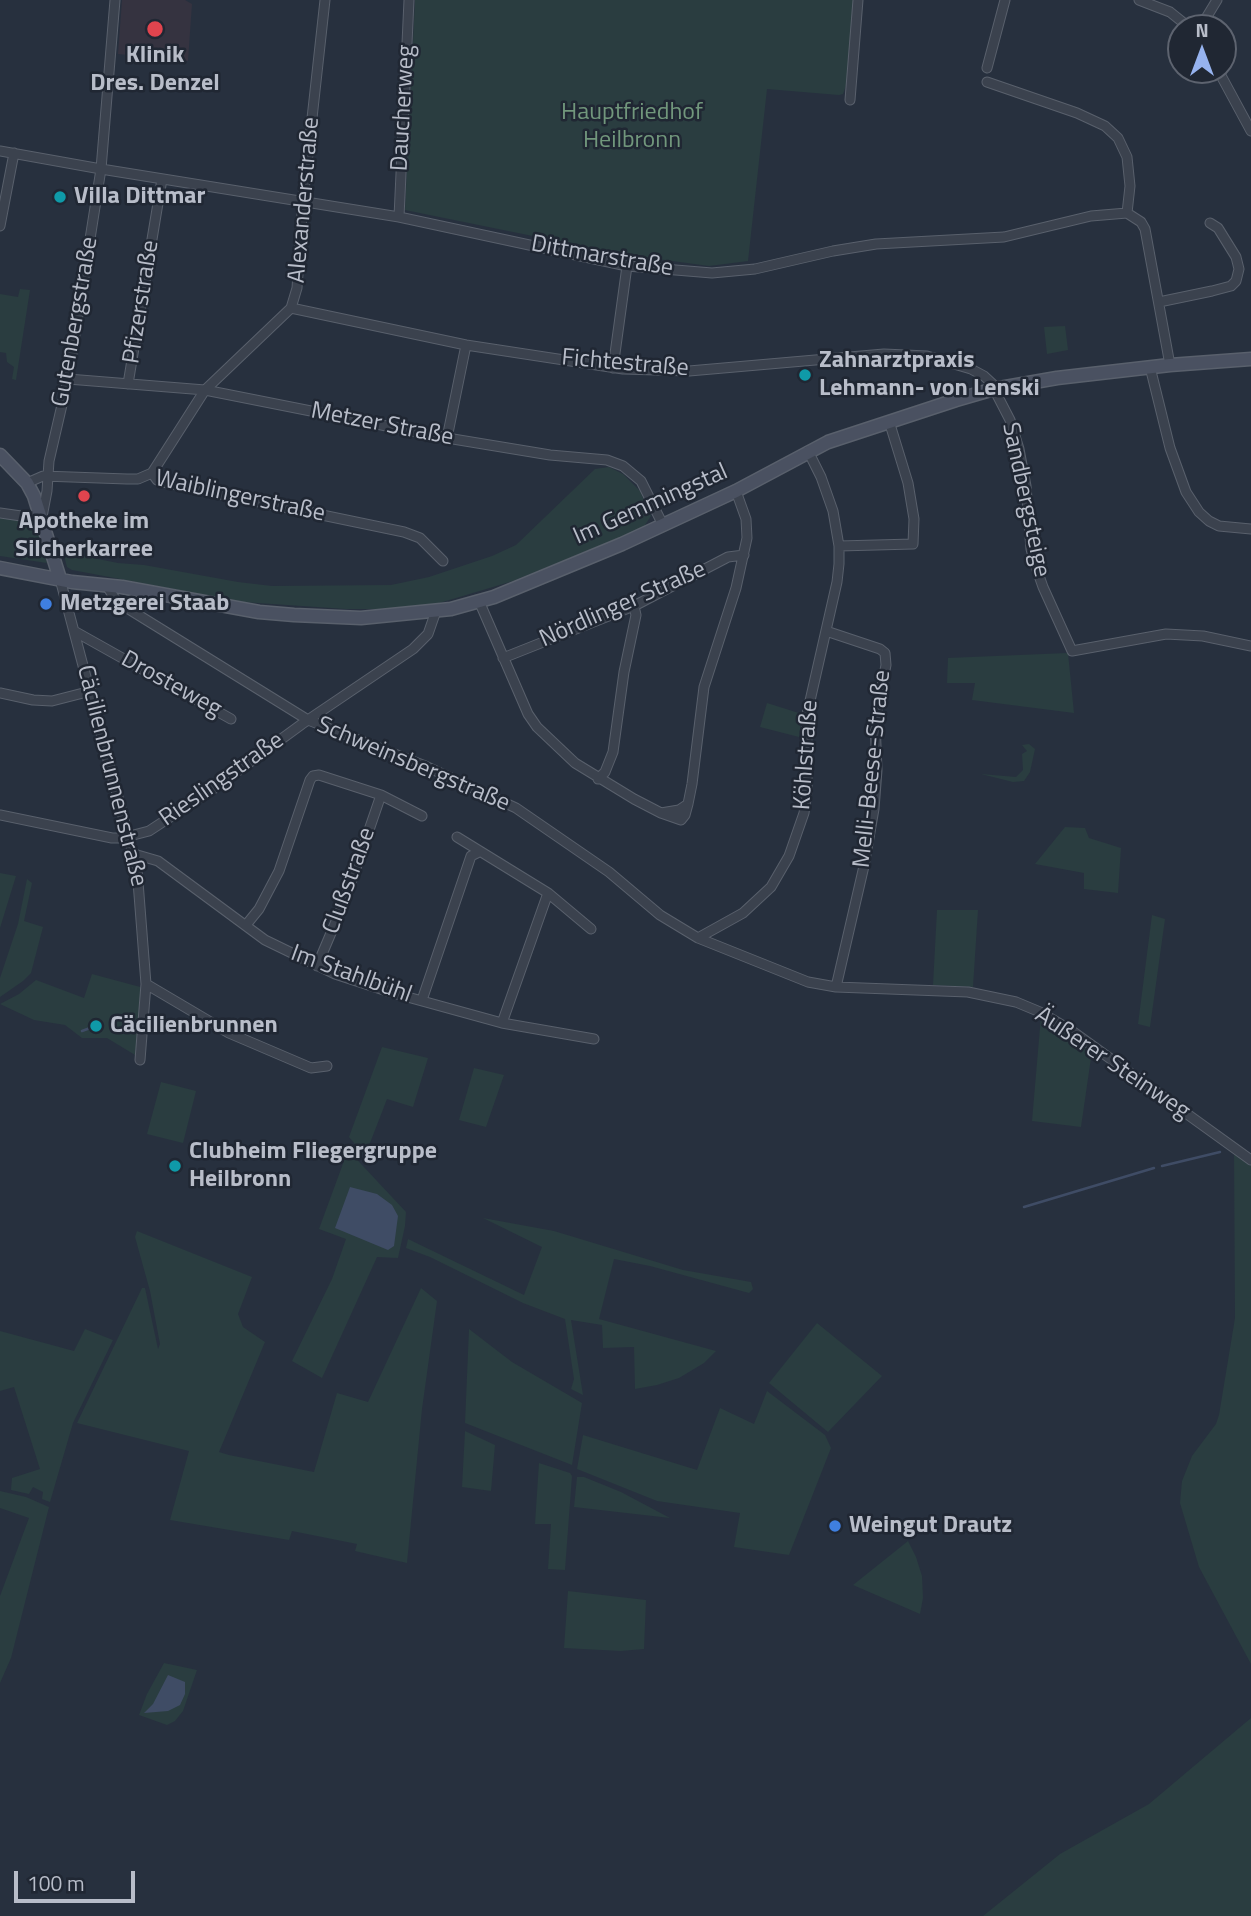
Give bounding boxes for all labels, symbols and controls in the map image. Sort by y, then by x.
north arrow [1167,14,1237,84]
text: N [1195,15,1209,44]
marker: Klinik Dres. Denzel [145,19,165,39]
place label: Klinik Dres. Denzel [90,42,220,98]
street label: Daucherweg [386,44,422,172]
park label: Hauptfriedhof Heilbronn [561,99,703,155]
street label: Alexanderstraße [283,116,327,284]
place label: Villa Dittmar [74,183,205,211]
marker: Villa Dittmar [52,189,68,205]
street label: Dittmarstraße [529,230,675,284]
street label: Gutenbergstraße [47,235,105,409]
street label: Pfizerstraße [118,238,166,366]
street label: Fichtestraße [560,344,690,384]
place label: Zahnarztpraxis Lehmann- von Lenski [819,347,1040,403]
marker: Zahnarztpraxis Lehmann- von Lenski [797,367,813,383]
street label: Metzer Straße [308,397,456,453]
street label: Sandbergsteige [995,420,1055,580]
street label: Im Gemmingstal [569,458,733,552]
street label: Waiblingerstraße [152,465,328,529]
marker: Apotheke im Silcherkarree [76,488,92,504]
place label: Apotheke im Silcherkarree [15,508,153,564]
street label: Nördlinger Straße [536,556,710,654]
place label: Metzgerei Staab [60,590,229,618]
marker: Metzgerei Staab [38,596,54,612]
street label: Drosteweg [116,646,226,724]
street label: Cäcilienbrunnenstraße [70,662,152,890]
street label: Melli-Beese-Straße [848,669,898,869]
street label: Köhlstraße [789,699,825,811]
street label: Schweinsbergstraße [312,711,514,819]
street label: Rieslingstraße [154,727,290,833]
street label: Clußstraße [317,824,383,938]
street label: Im Stahlbühl [287,940,415,1010]
street label: Äußerer Steinweg [1029,1002,1195,1126]
place label: Cäcilienbrunnen [110,1012,278,1040]
marker: Cäcilienbrunnen [88,1018,104,1034]
place label: Clubheim Fliegergruppe Heilbronn [189,1138,437,1194]
marker: Clubheim Fliegergruppe Heilbronn [167,1158,183,1174]
place label: Weingut Drautz [849,1512,1012,1540]
marker: Weingut Drautz [827,1518,843,1534]
scale bar [18,1856,138,1900]
text: 100 m [27,1867,84,1899]

